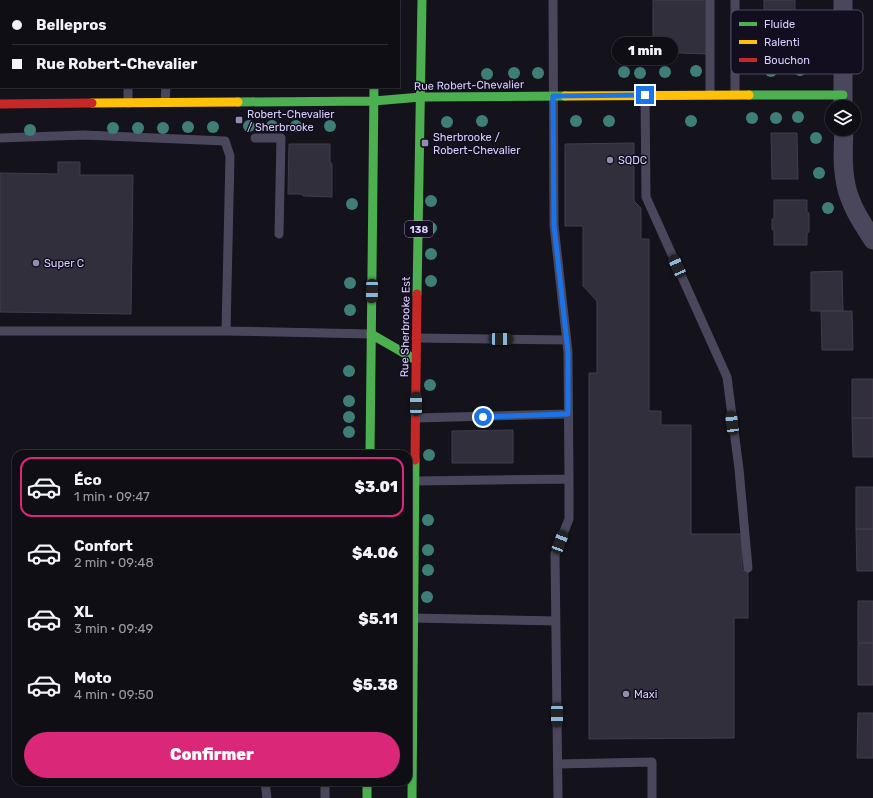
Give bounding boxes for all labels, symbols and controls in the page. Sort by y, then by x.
legend [731,10,863,74]
text: Bellepros [36,16,107,34]
text: Fluide [764,18,795,31]
text: Ralenti [764,36,800,49]
callout: 1 min [612,37,678,65]
text: 1 min [628,43,662,58]
text: Bouchon [764,54,810,67]
text: Rue Robert-Chevalier [36,55,197,73]
street label: Rue Robert-Chevalier [414,78,525,93]
route end [636,86,654,104]
map controls [825,100,861,136]
button: layers [825,100,861,136]
place label: Robert-Chevalier / Sherbrooke [247,108,335,134]
marker: Robert-Chevalier / Sherbrooke [234,115,244,125]
place label: Sherbrooke / Robert-Chevalier [433,131,521,157]
marker: Sherbrooke / Robert-Chevalier [420,138,430,148]
place label: SQDC [618,154,647,167]
marker: SQDC [605,155,615,165]
road number: 138 [405,221,433,237]
car [667,253,687,279]
place label: Super C [44,257,84,270]
marker: Super C [31,258,41,268]
street label: Rue Sherbrooke Est [398,276,413,377]
car [366,279,378,303]
car [489,333,513,345]
car [410,392,422,416]
route start [474,408,492,426]
car [725,410,739,436]
icon: car [26,469,62,505]
text: Éco [74,471,102,489]
text: $3.01 [355,478,398,496]
text: 1 min · 09:47 [74,489,150,504]
car [550,529,570,555]
icon: car [26,535,62,571]
text: Confort [74,537,133,555]
text: $4.06 [352,544,398,562]
text: 2 min · 09:48 [74,555,154,570]
icon: car [26,601,62,637]
text: XL [74,603,93,621]
text: $5.11 [358,610,398,628]
text: 3 min · 09:49 [74,621,153,636]
icon: car [26,667,62,703]
text: Moto [74,669,112,687]
text: $5.38 [353,676,398,694]
text: 4 min · 09:50 [74,687,154,702]
place label: Maxi [634,688,657,701]
marker: Maxi [621,689,631,699]
car [551,703,563,727]
button: Confirmer [24,732,400,778]

